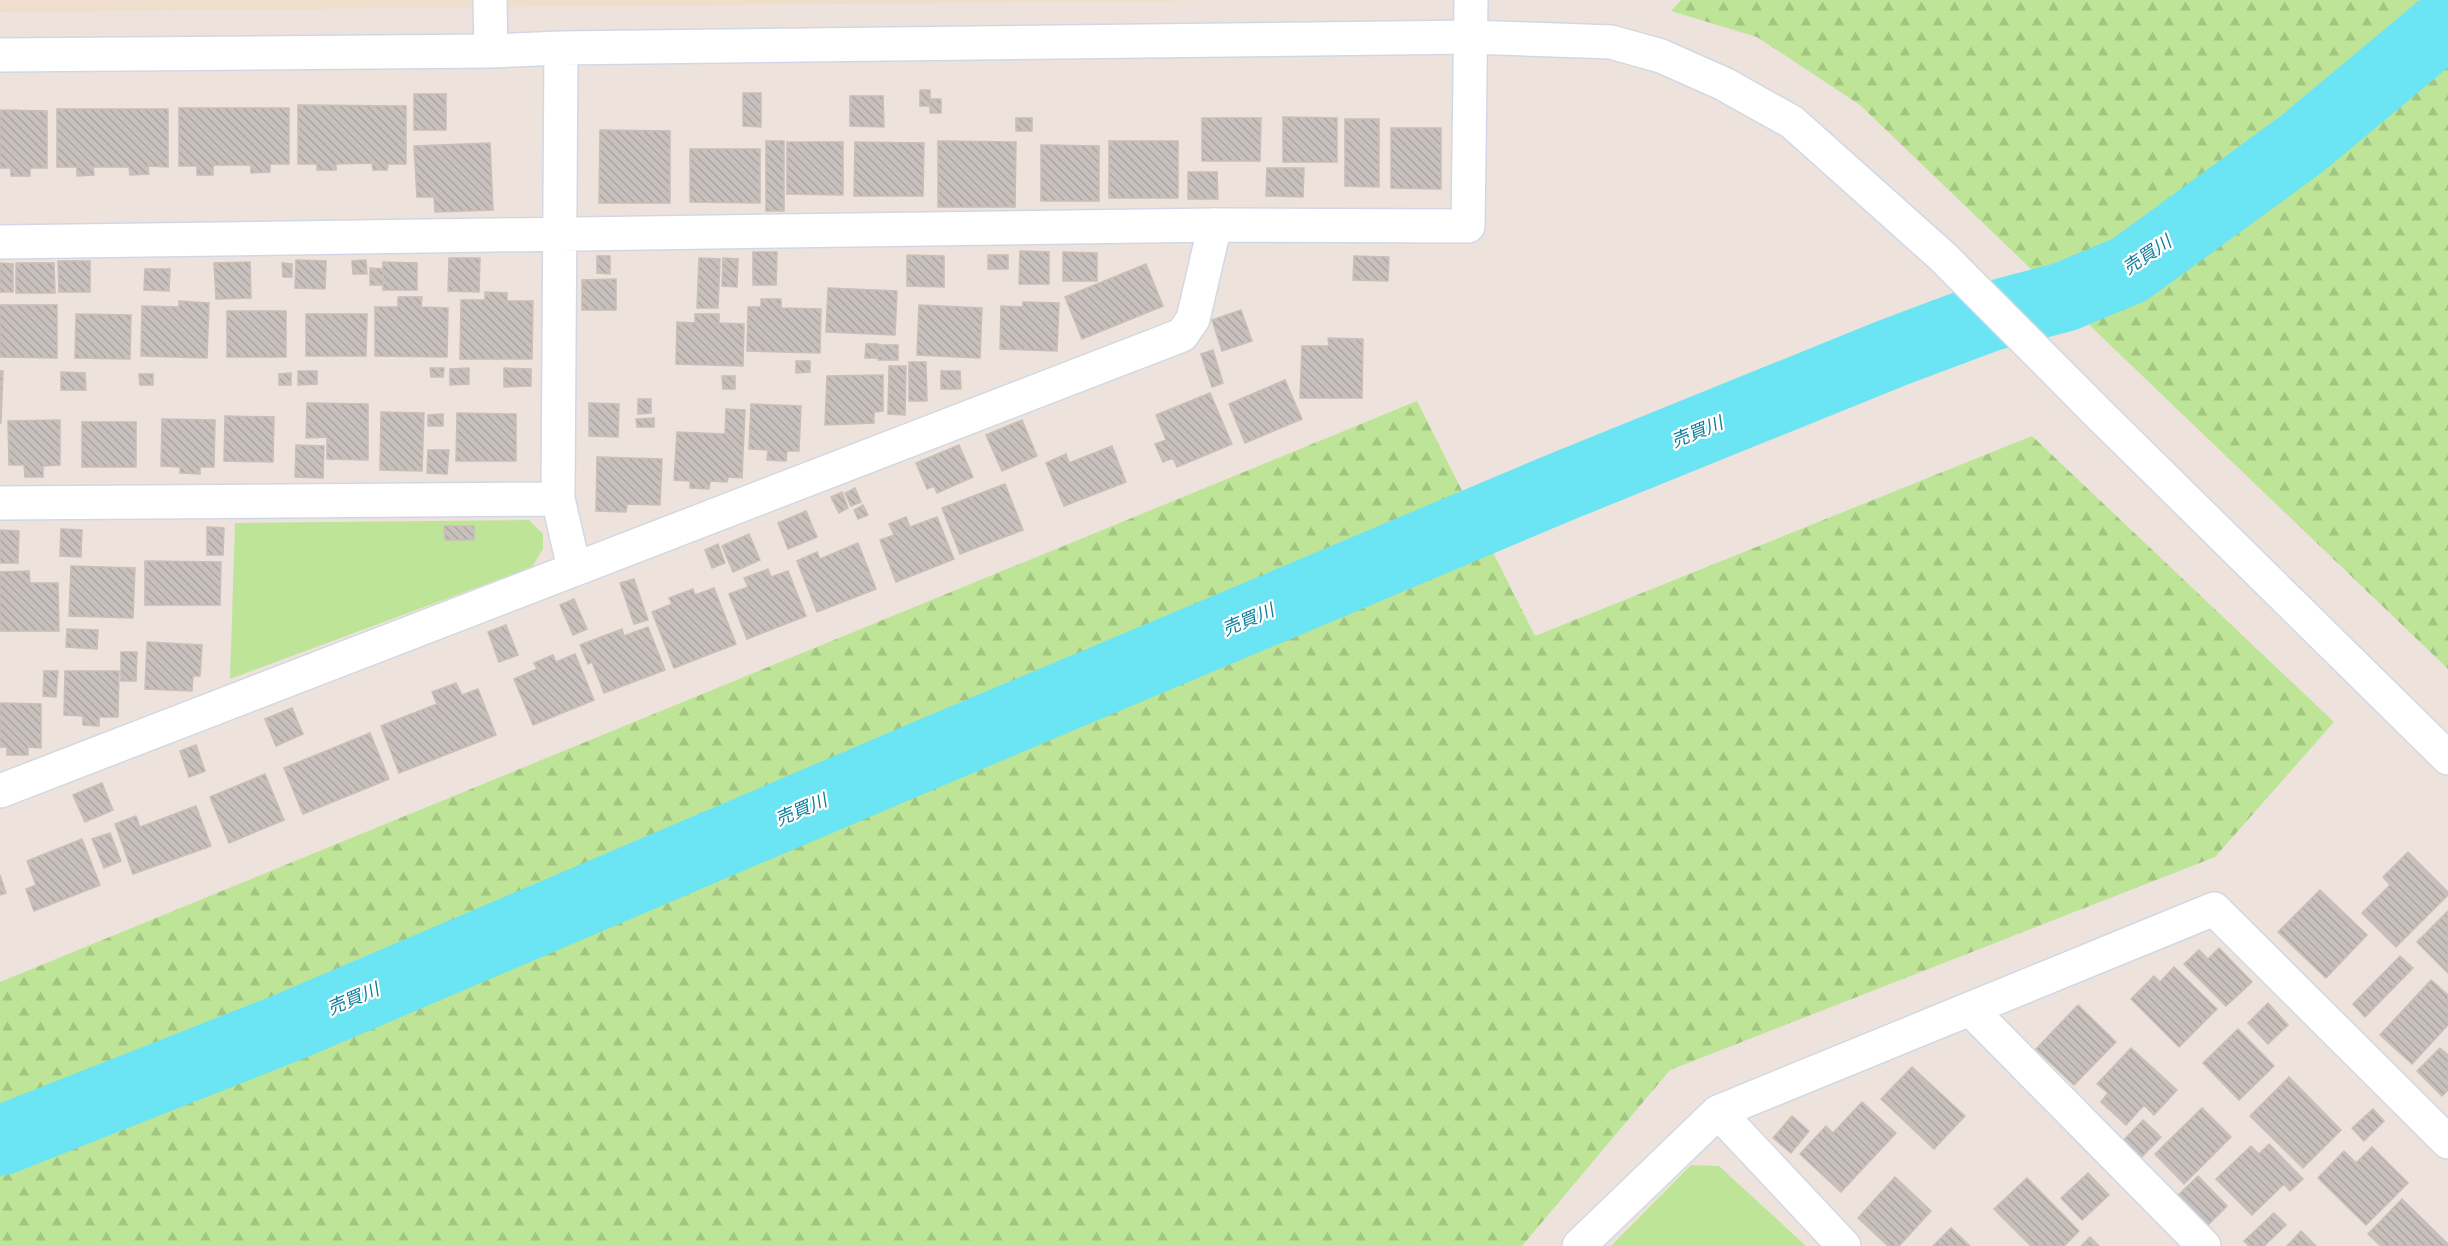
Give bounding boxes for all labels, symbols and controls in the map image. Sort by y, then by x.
water label: 売買川 [2118,230,2177,279]
water label: 売買川 [1668,411,1728,452]
water label: 売買川 [1219,599,1279,641]
water label: 売買川 [772,789,832,831]
water label: 売買川 [324,978,384,1020]

